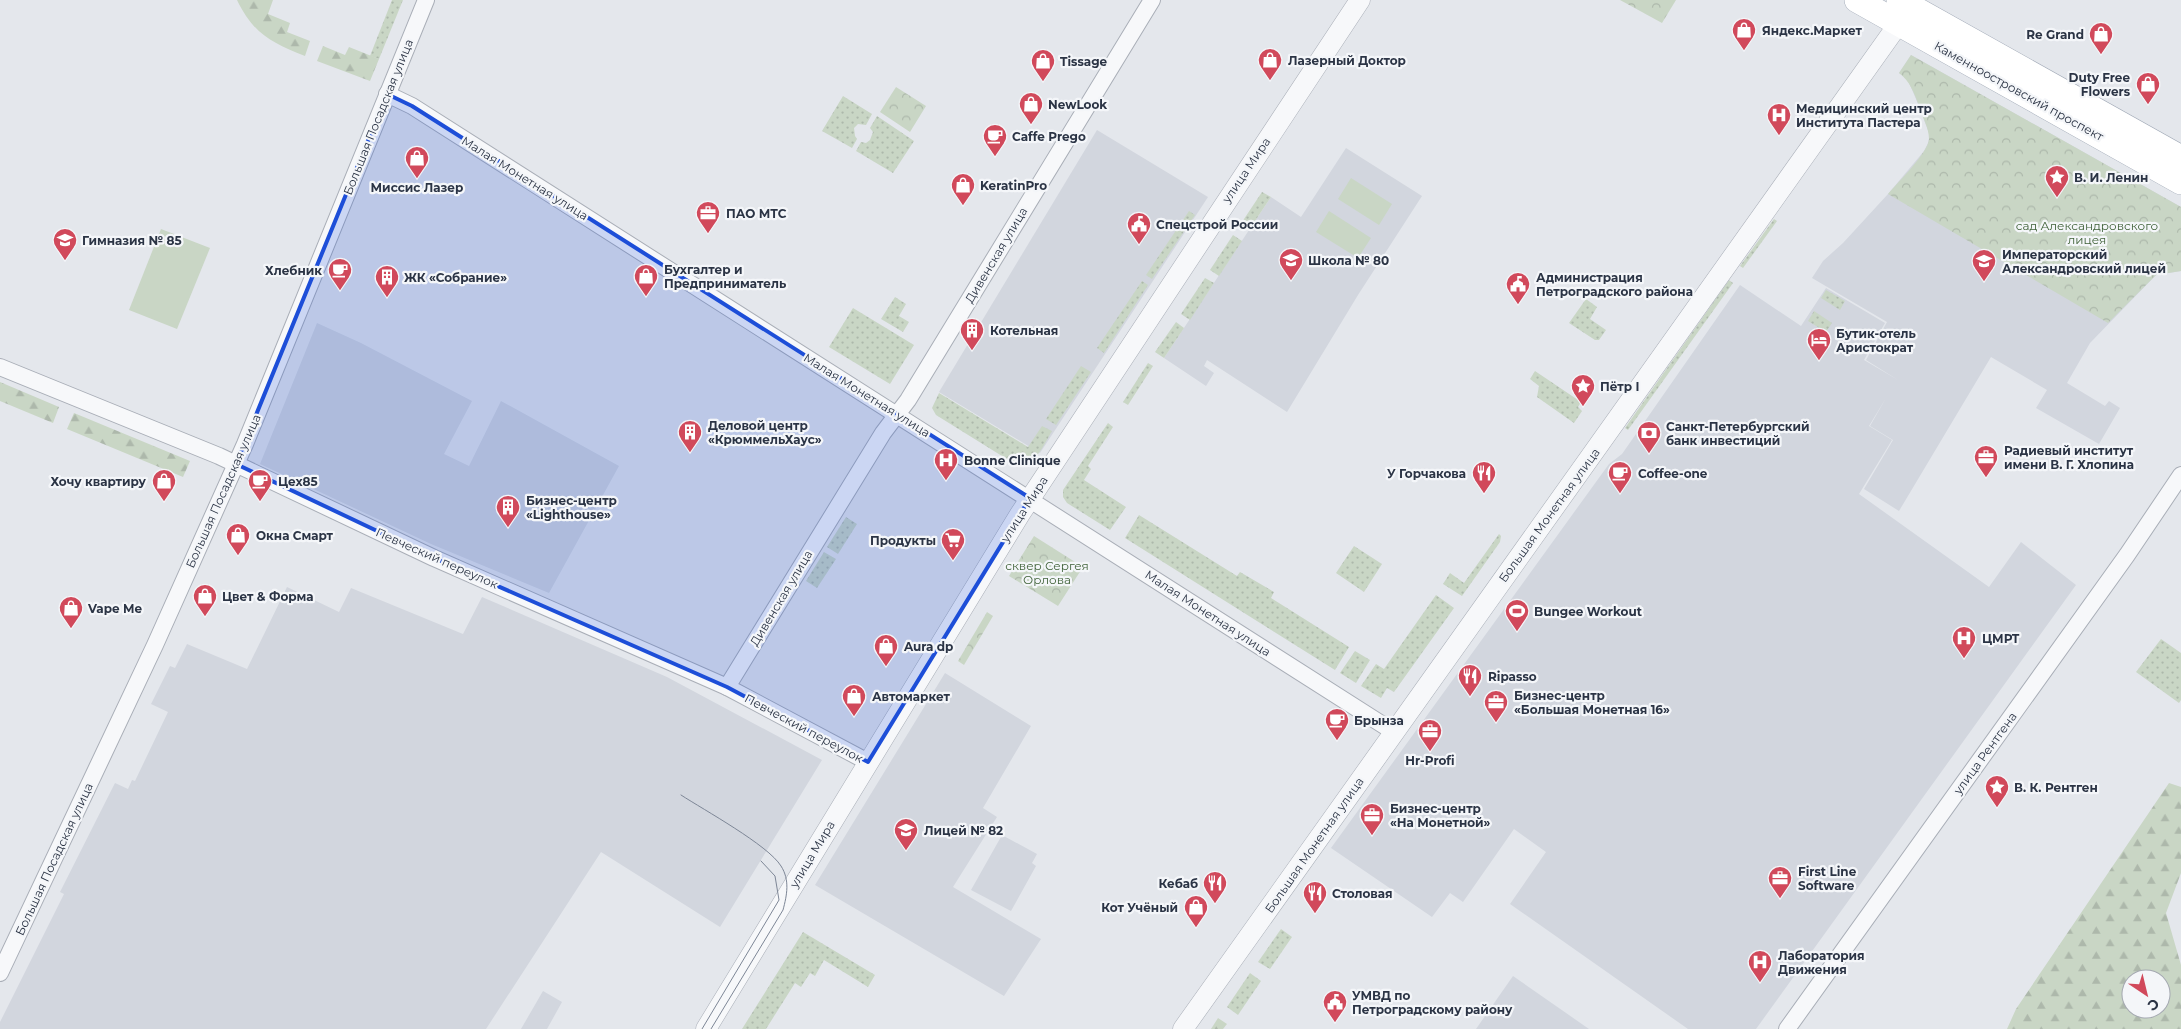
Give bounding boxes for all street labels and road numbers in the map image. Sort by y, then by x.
street label: Большая Посадская улица [340,37,416,197]
street label: Каменноостровский проспект [1932,38,2107,144]
street label: Малая Монетная улица [459,133,591,223]
street label: улица Мира [1218,134,1273,206]
street label: Дивенская улица [961,204,1031,306]
street label: Малая Монетная улица [801,350,933,440]
street label: Большая Посадская улица [182,412,264,570]
street label: Большая Монетная улица [1495,445,1603,585]
street label: улица Мира [997,473,1051,546]
street label: Певческий переулок [374,524,500,592]
street label: Дивенская улица [746,547,816,649]
street label: Малая Монетная улица [1142,567,1274,659]
street label: Певческий переулок [742,690,866,766]
street label: улица Рентгена [1950,709,2020,798]
street label: Большая Монетная улица [1261,774,1367,916]
street label: Большая Посадская улица [12,780,96,938]
street label: улица Мира [786,818,838,891]

